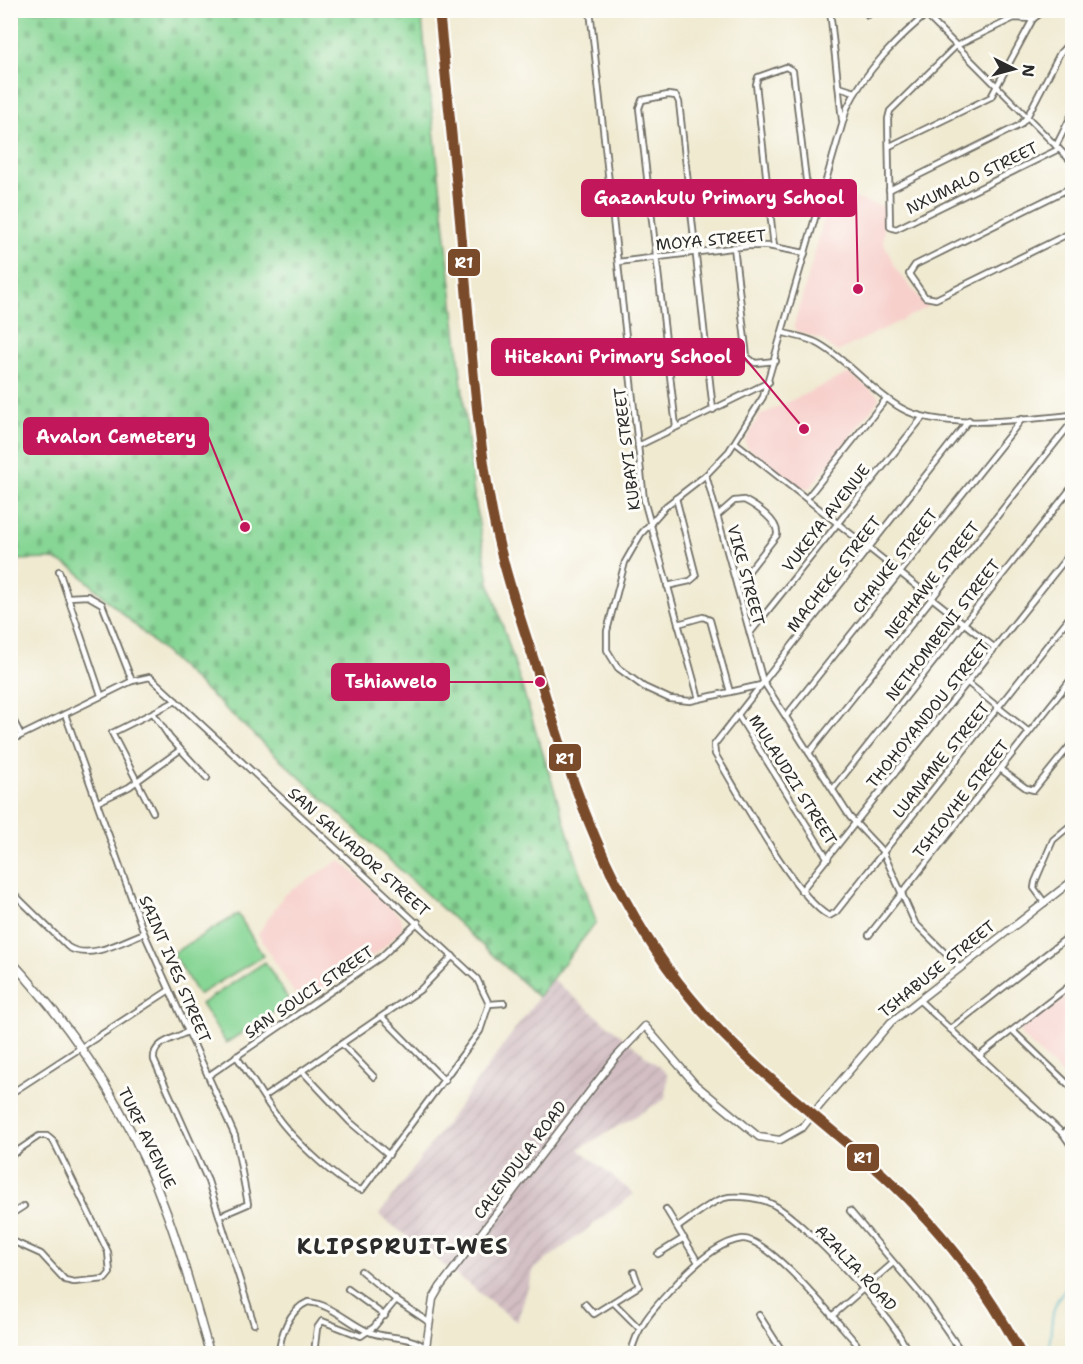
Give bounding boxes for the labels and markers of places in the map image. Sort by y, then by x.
callout: Gazankulu Primary School [582,180,856,216]
callout: Hitekani Primary School [492,339,744,375]
callout: Avalon Cemetery [24,418,208,454]
callout: Tshiawelo [332,664,449,700]

